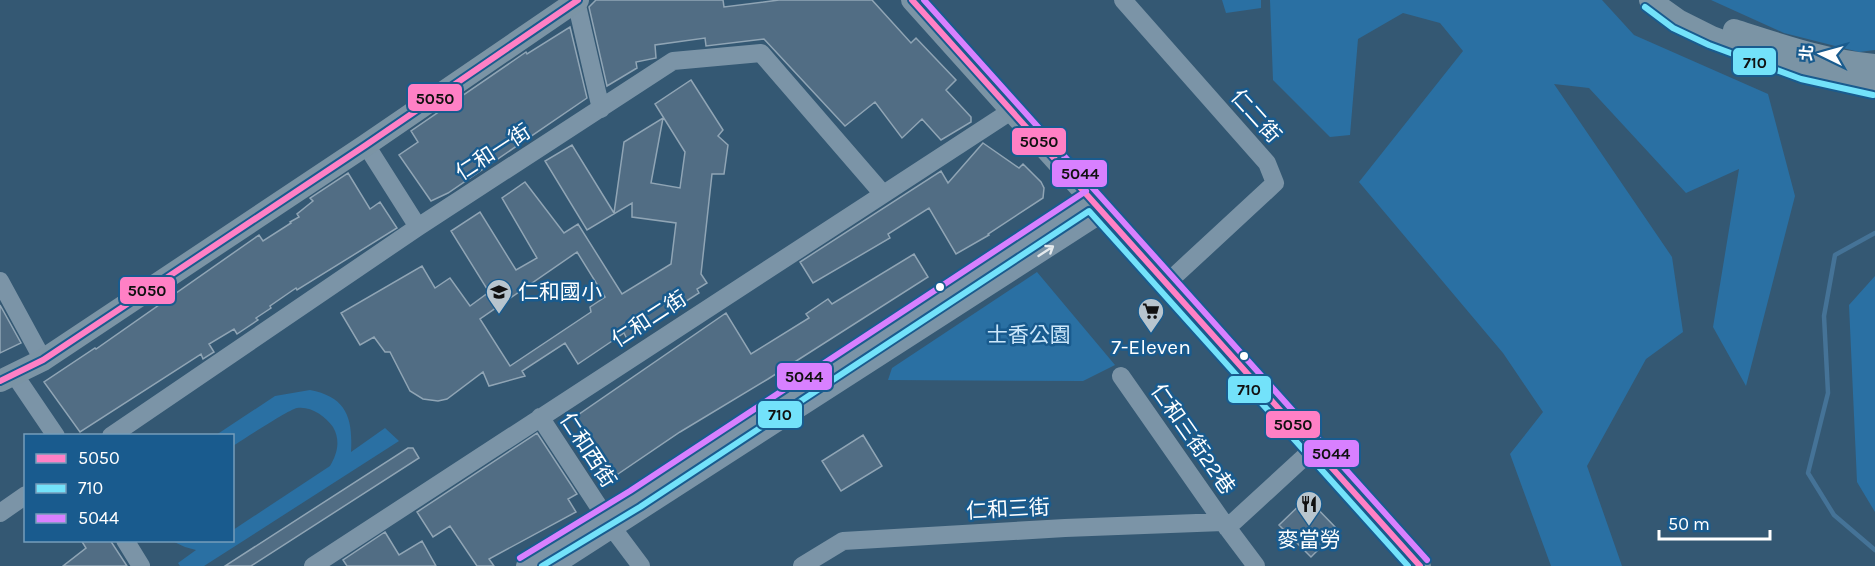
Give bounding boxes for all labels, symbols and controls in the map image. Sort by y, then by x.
north arrow [1791,24,1851,84]
text: 北 [1796,44,1817,62]
line badge: 710 [1732,47,1777,76]
text: 710 [1743,53,1767,72]
line badge: 5050 [407,83,463,112]
street label: 仁二街 [1226,85,1286,147]
text: 5050 [416,89,454,108]
street label: 仁和一街 [451,119,535,185]
line badge: 5050 [1011,127,1067,156]
text: 5050 [1020,132,1058,151]
line badge: 5044 [1051,159,1108,188]
text: 5044 [1061,164,1100,183]
one-way arrow [1037,245,1054,257]
line badge: 5050 [119,276,176,305]
school or university icon: 仁和國小 [484,277,514,315]
place label: 仁和國小 [518,280,602,304]
text: 5050 [128,281,166,300]
unlabelled marker [934,281,946,293]
street label: 仁和二街 [607,286,691,352]
supermarket icon: 7-Eleven [1136,296,1166,334]
park label: 士香公園 [987,323,1071,347]
place label: 7-Eleven [1111,335,1191,359]
unlabelled marker [1238,350,1250,362]
line badge: 5044 [776,362,833,391]
text: 5044 [785,367,824,386]
line badge: 710 [1227,375,1272,404]
street label: 仁和三街22巷 [1146,379,1240,499]
text: 710 [1237,380,1261,399]
line badge: 710 [757,400,803,429]
text: 710 [768,405,792,424]
street label: 仁和西街 [555,408,621,492]
line badge: 5050 [1265,410,1321,439]
text: 5050 [1274,415,1312,434]
legend [24,434,234,542]
line badge: 5044 [1303,439,1360,468]
text: 5044 [1312,444,1351,463]
text: 5050 [78,447,120,469]
text: 710 [78,477,103,499]
restaurant icon: 麥當勞 [1294,489,1324,527]
street label: 仁和三街 [965,495,1051,523]
scale bar [1659,503,1770,541]
text: 5044 [78,507,119,529]
text: 50 m [1668,513,1710,535]
place label: 麥當勞 [1278,528,1341,552]

